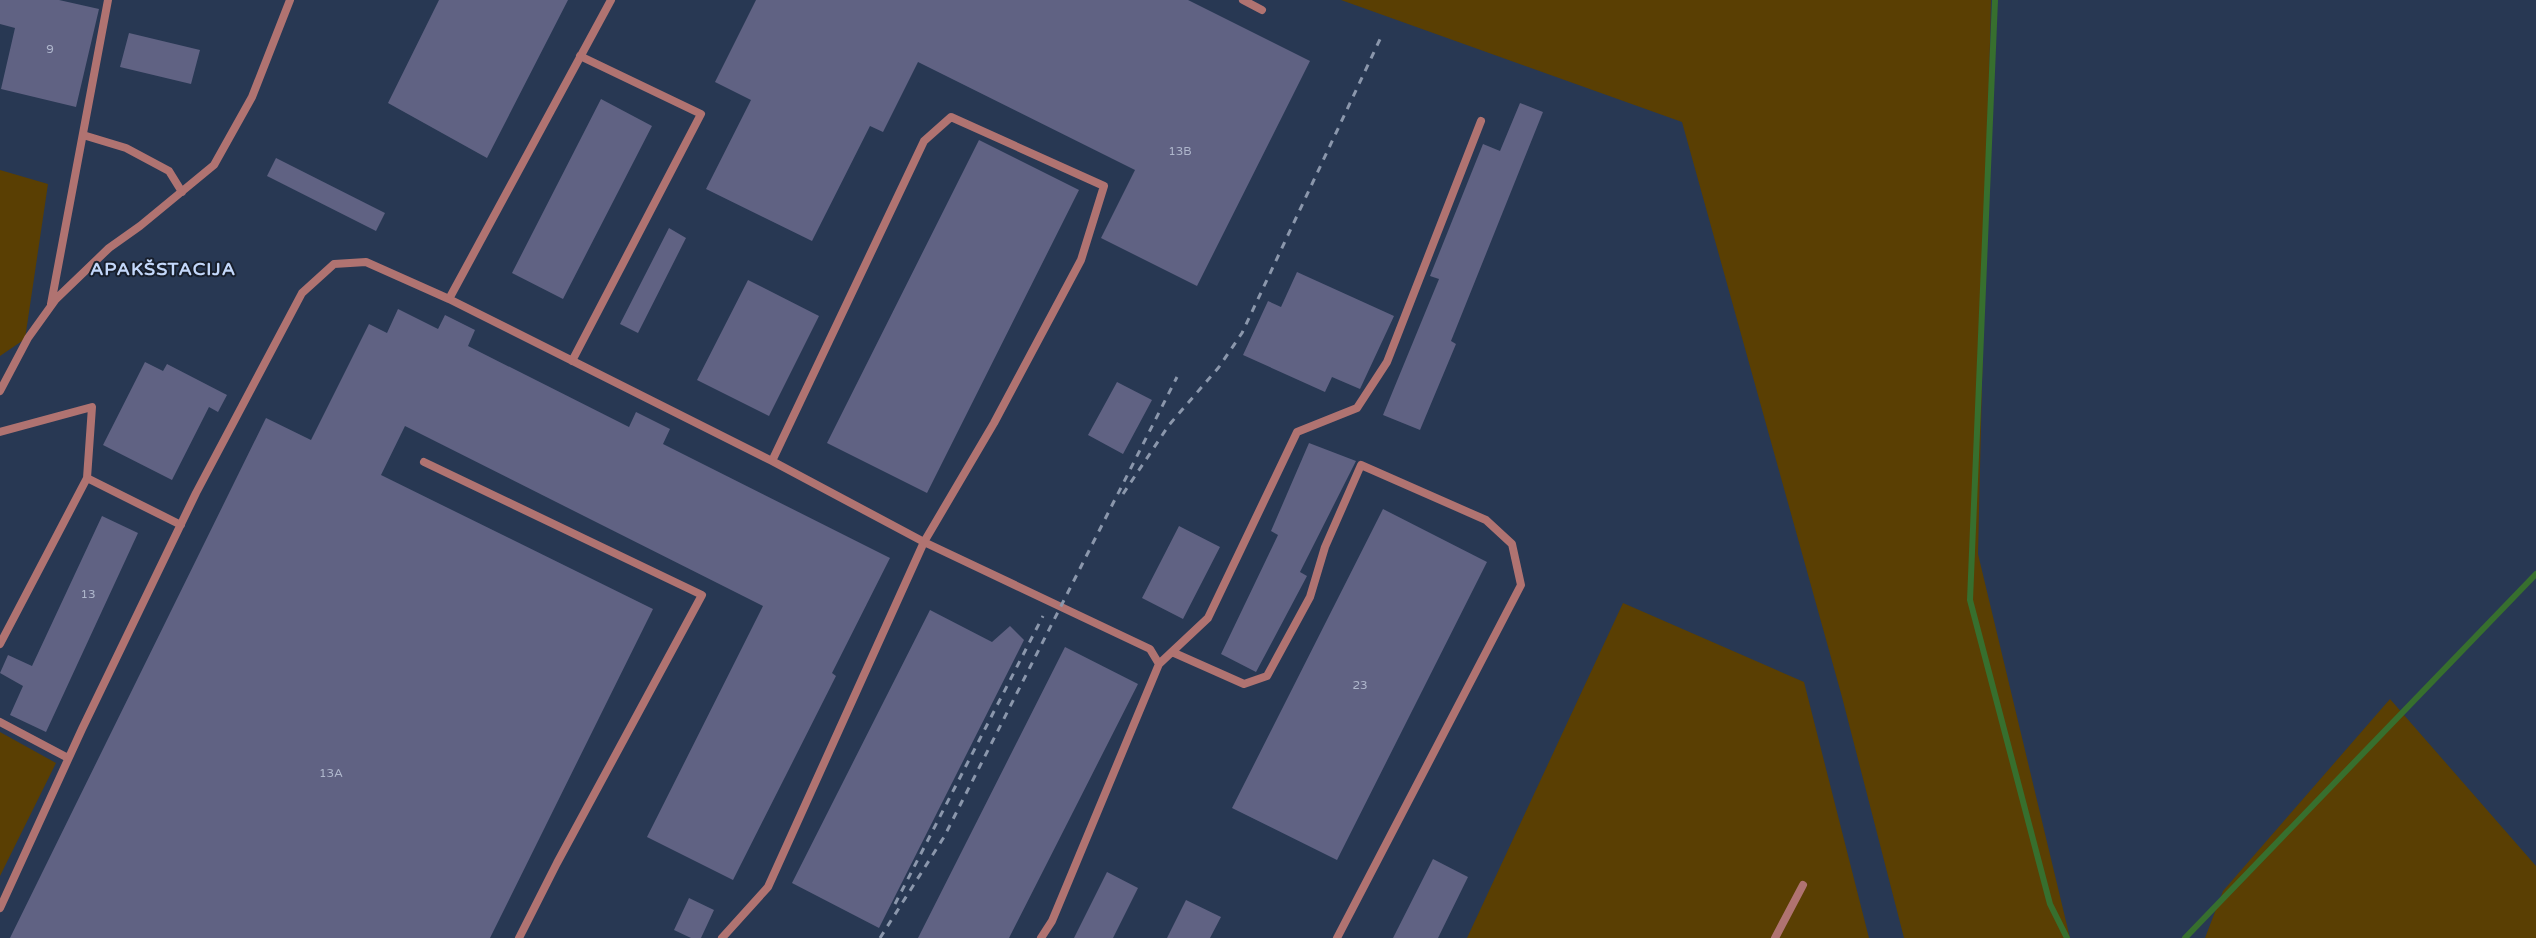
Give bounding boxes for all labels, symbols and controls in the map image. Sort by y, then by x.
house number: 9 [46,42,54,56]
house number: 13B [1168,144,1192,158]
district label: APAKŠSTACIJA [90,258,236,280]
house number: 13 [80,587,96,601]
house number: 23 [1352,678,1368,692]
house number: 13A [319,766,343,780]

